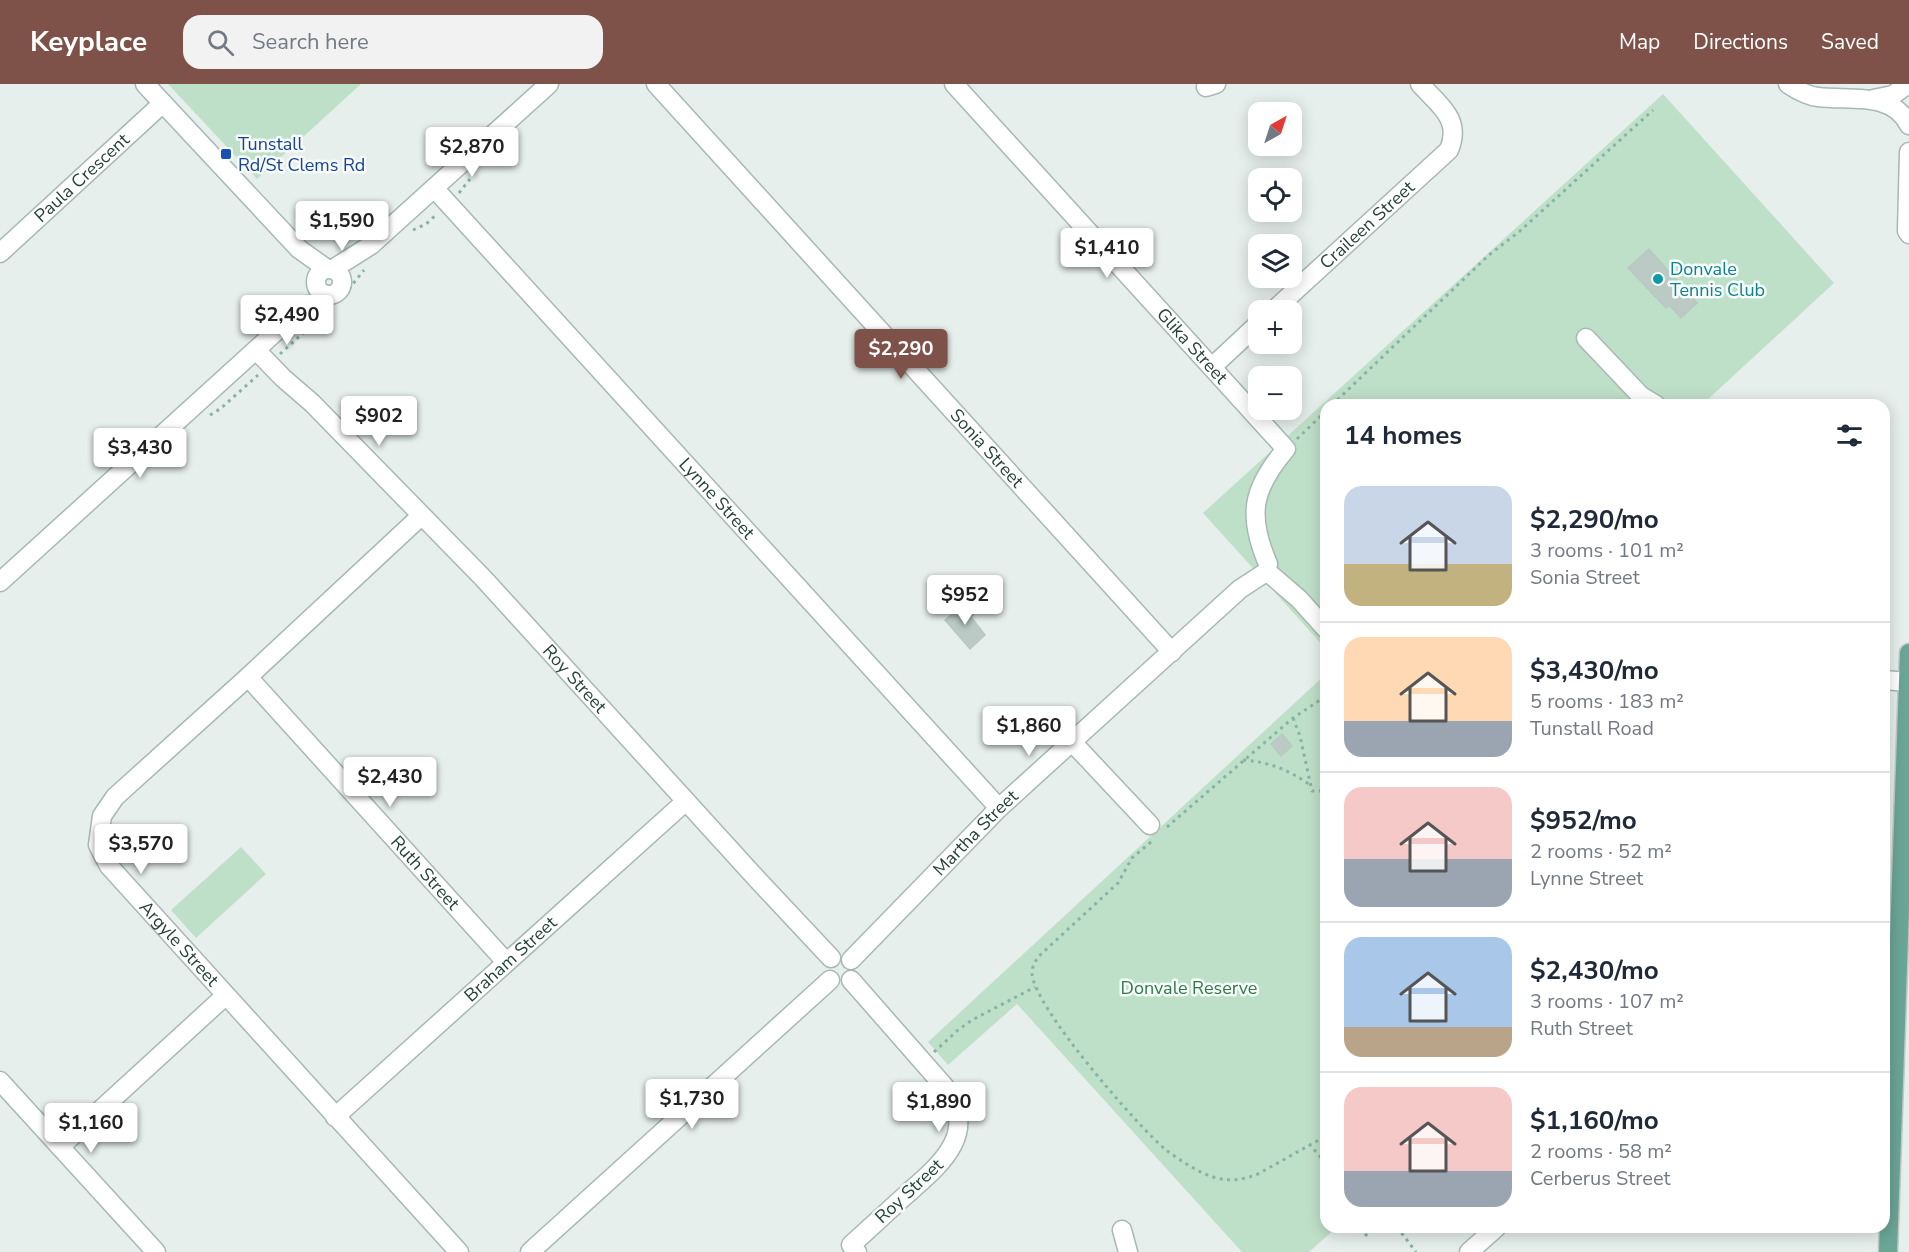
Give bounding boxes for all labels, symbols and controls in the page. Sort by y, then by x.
search box [183,15,603,69]
text: Keyplace [30,23,147,61]
icon: search [204,26,237,59]
text: Search here [252,27,369,57]
text: Map [1619,28,1660,56]
text: Directions [1693,28,1788,56]
text: Saved [1821,28,1879,56]
north arrow [1248,102,1302,156]
map controls [1248,102,1302,420]
pin: $2,870 [423,127,521,178]
street label: Paula Crescent [29,128,135,228]
place label: Tunstall Rd/St Clems Rd [238,132,365,177]
text: $2,870 [440,133,504,160]
marker: Tunstall Rd/St Clems Rd [219,147,233,161]
button: locate [1248,168,1302,222]
street label: Craileen Street [1314,175,1420,275]
pin: $1,590 [293,201,391,252]
text: $1,590 [310,207,374,234]
pin: $1,410 [1058,228,1156,279]
text: $1,410 [1075,234,1139,261]
button: layers [1248,234,1302,288]
place label: Donvale Tennis Club [1670,257,1765,302]
marker: Donvale Tennis Club [1651,272,1665,286]
pin: $2,490 [238,295,336,346]
button: + [1248,300,1302,354]
text: $2,490 [255,301,319,328]
street label: Glika Street [1151,303,1233,390]
pin: $2,290 [852,329,950,380]
text: $2,290 [869,335,933,362]
button: − [1248,366,1302,420]
pin: $902 [343,396,415,447]
text: $902 [355,402,403,429]
street label: Sonia Street [945,404,1029,493]
text: 14 homes [1344,418,1462,453]
icon: filters [1833,419,1866,452]
pin: $3,430 [91,428,189,479]
text: $3,430 [108,434,172,461]
street label: Lynne Street [674,453,761,545]
text: $2,290/mo [1530,502,1659,537]
icon: home [1392,510,1464,582]
text: 3 rooms · 101 m² [1530,537,1684,564]
text: Sonia Street [1530,564,1640,591]
pin: $952 [929,575,1001,626]
text: $952 [941,581,989,608]
street label: Roy Street [537,639,613,719]
text: $3,430/mo [1530,653,1659,688]
icon: home [1392,661,1464,733]
text: 5 rooms · 183 m² [1530,688,1684,715]
pin: $1,860 [980,706,1078,757]
text: $1,860 [997,712,1061,739]
text: Tunstall Road [1530,715,1654,742]
pin: $2,430 [341,757,439,808]
text: $2,430 [358,763,422,790]
street label: Martha Street [928,784,1024,881]
text: $952/mo [1530,803,1637,838]
icon: home [1392,811,1464,883]
pin: $3,570 [92,824,190,875]
text: $3,570 [109,830,173,857]
street label: Ruth Street [385,830,466,916]
text: 2 rooms · 52 m² [1530,838,1672,865]
text: Lynne Street [1530,865,1643,892]
street label: Argyle Street [134,895,225,992]
street label: Braham Street [459,911,562,1007]
text: $2,430/mo [1530,953,1659,988]
icon: home [1392,961,1464,1033]
park label: Donvale Reserve [1121,976,1257,1000]
text: 3 rooms · 107 m² [1530,988,1684,1015]
text: Ruth Street [1530,1015,1633,1042]
pin: $1,730 [643,1079,741,1130]
pin: $1,890 [890,1082,988,1133]
text: $1,730 [660,1085,724,1112]
text: $1,890 [907,1088,971,1115]
pin: $1,160 [42,1103,140,1154]
text: $1,160/mo [1530,1103,1659,1138]
text: $1,160 [59,1109,123,1136]
icon: home [1392,1111,1464,1183]
text: 2 rooms · 58 m² [1530,1138,1672,1165]
street label: Roy Street [870,1153,949,1229]
text: Cerberus Street [1530,1165,1671,1192]

